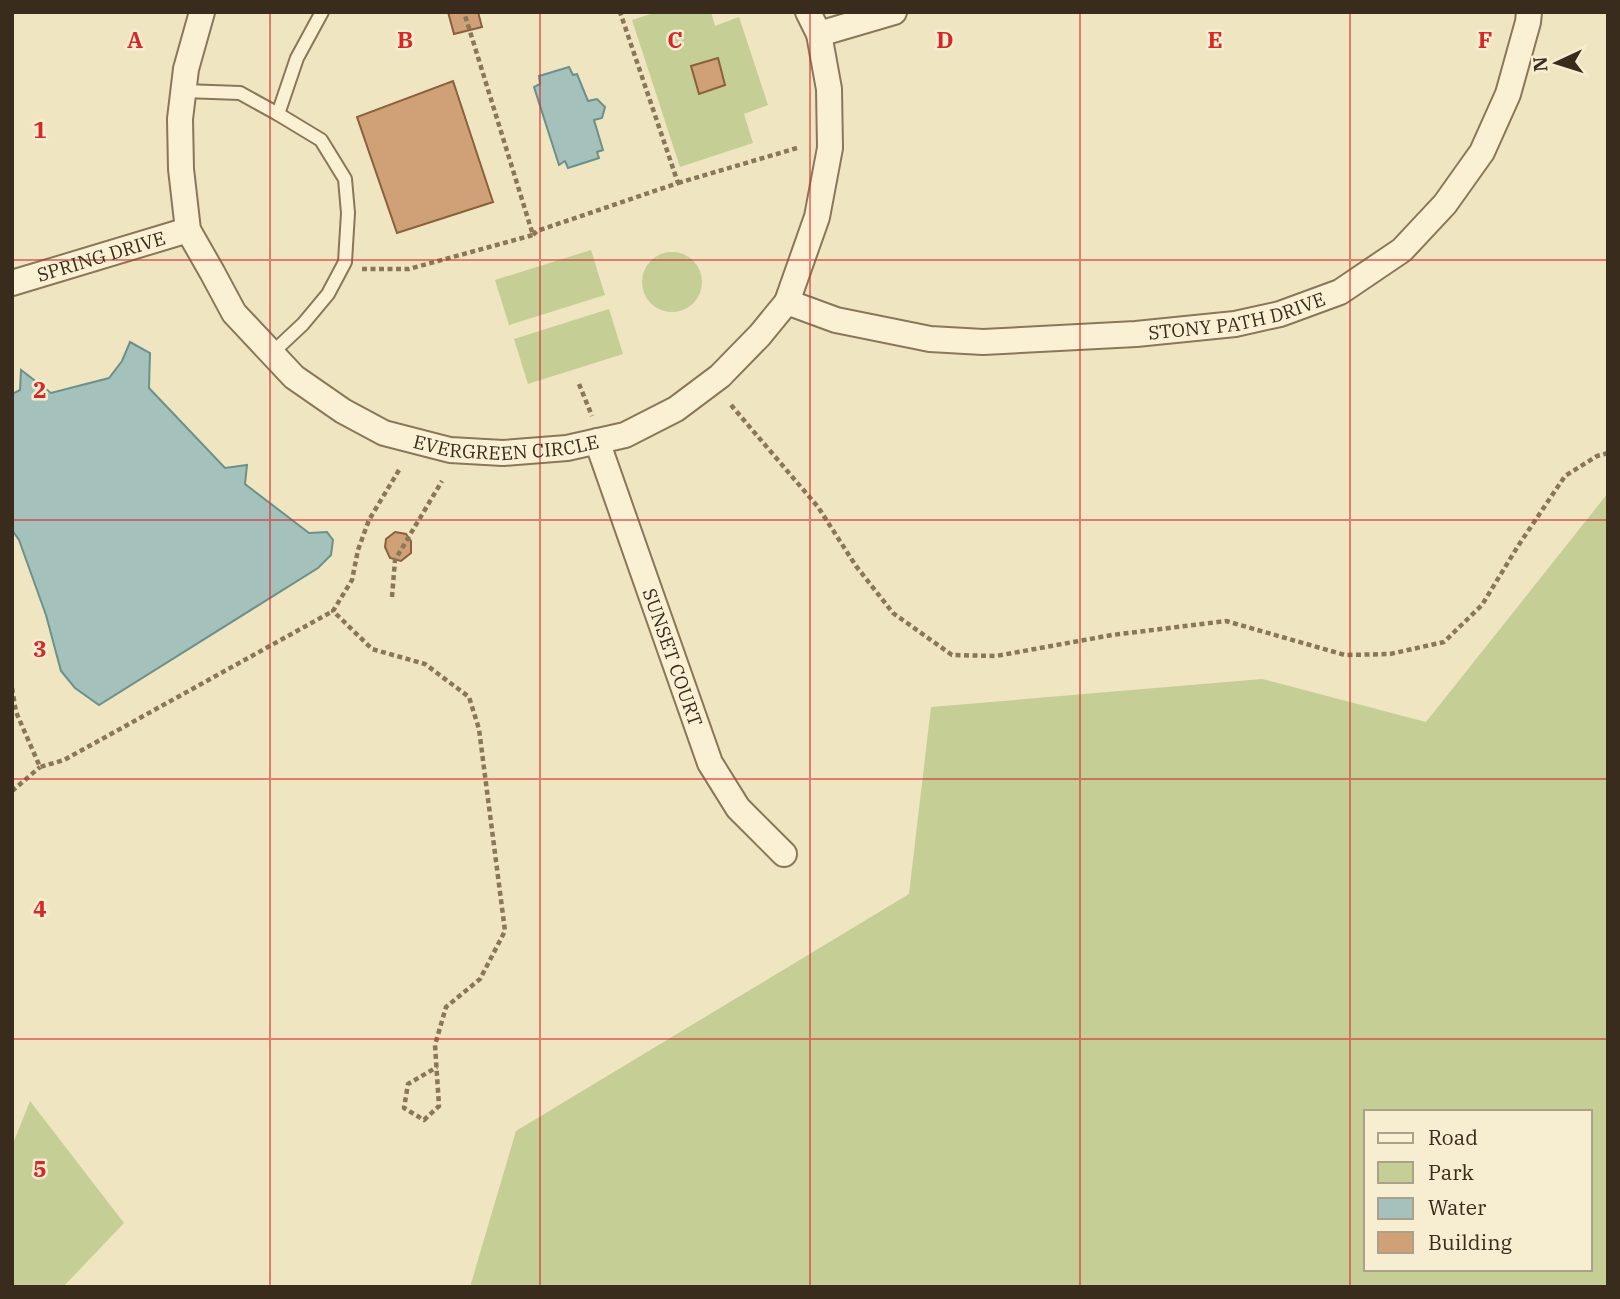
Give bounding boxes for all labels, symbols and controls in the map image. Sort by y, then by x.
text: A [127,24,143,54]
text: B [397,24,413,54]
text: C [667,24,683,54]
text: D [936,24,954,54]
text: E [1207,24,1223,54]
text: F [1478,24,1492,54]
north arrow [1522,28,1592,98]
text: N [1528,56,1553,73]
text: 1 [33,114,47,144]
street label: SPRING DRIVE [34,226,168,287]
street label: STONY PATH DRIVE [1147,286,1328,345]
text: 2 [33,374,47,404]
street label: EVERGREEN CIRCLE [411,429,601,465]
street label: SUNSET COURT [638,585,708,729]
text: 3 [33,633,47,663]
text: 4 [33,893,47,923]
legend [1364,1110,1592,1271]
text: Road [1428,1123,1478,1151]
text: 5 [33,1153,47,1183]
text: Park [1428,1158,1475,1186]
text: Water [1428,1193,1487,1221]
text: Building [1428,1228,1513,1256]

